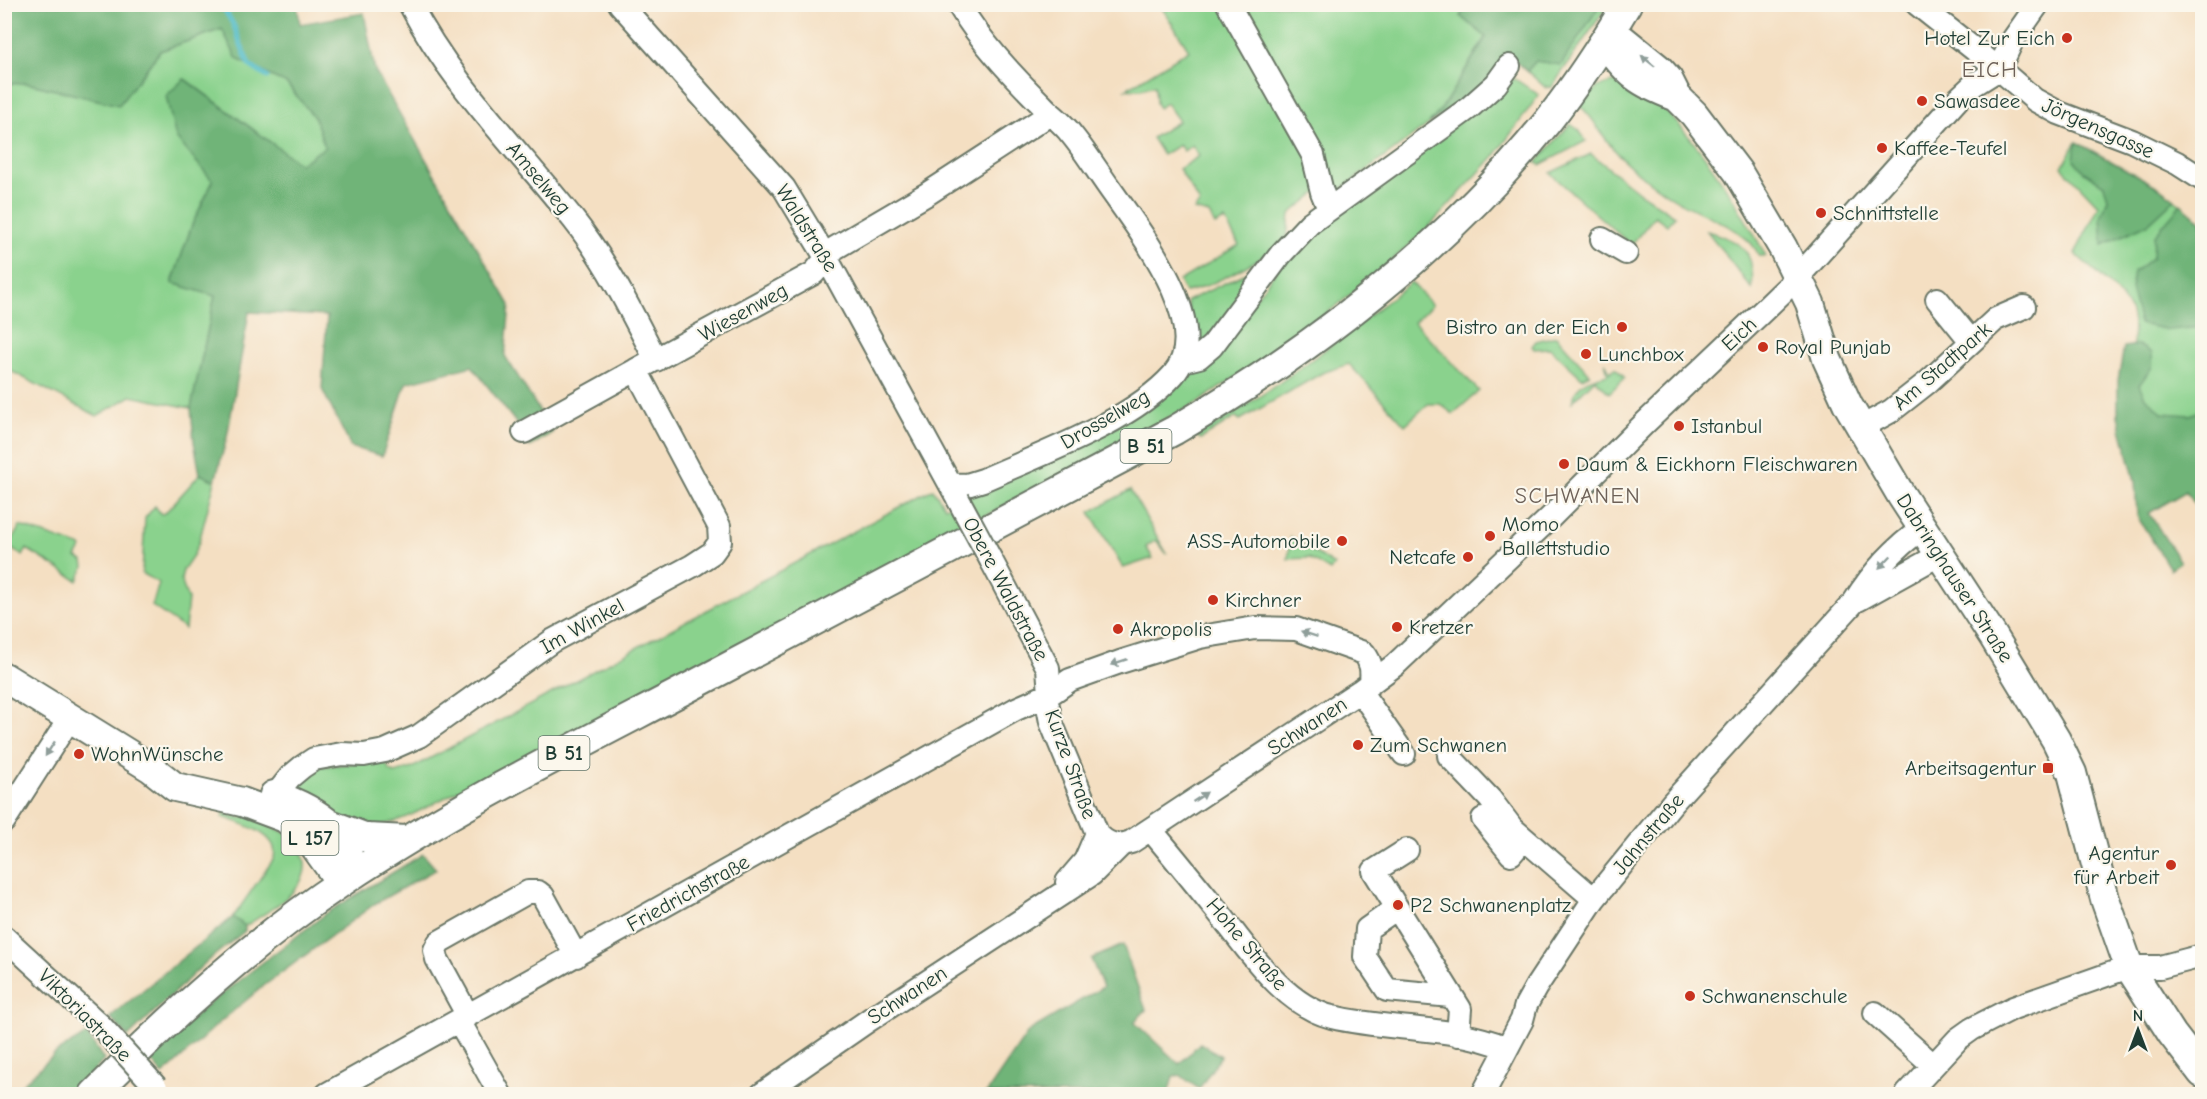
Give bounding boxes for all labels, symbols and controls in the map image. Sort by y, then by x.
place label: Hotel Zur Eich [1924,26,2055,50]
marker: Hotel Zur Eich [2060,31,2074,45]
one-way arrow [1640,54,1656,67]
district label: EICH [1962,57,2018,83]
place label: Sawasdee [1934,89,2020,113]
street label: Jörgensgasse [2038,93,2158,163]
marker: Sawasdee [1915,94,1929,108]
place label: Kaffee-Teufel [1894,136,2007,160]
street label: Amselweg [502,137,576,219]
marker: Kaffee-Teufel [1875,141,1889,155]
street label: Waldstraße [771,180,843,276]
place label: Schnittstelle [1833,201,1939,225]
marker: Schnittstelle [1814,206,1828,220]
street label: Wiesenweg [694,278,792,346]
street label: Eich [1717,312,1761,356]
place label: Bistro an der Eich [1446,315,1610,339]
street label: Am Stadtpark [1888,317,1996,415]
marker: Bistro an der Eich [1615,320,1629,334]
place label: Royal Punjab [1775,335,1891,359]
marker: Royal Punjab [1756,340,1770,354]
place label: Lunchbox [1598,342,1684,366]
marker: Lunchbox [1579,347,1593,361]
street label: Drosselweg [1056,384,1154,454]
place label: Istanbul [1691,414,1762,438]
marker: Istanbul [1672,419,1686,433]
road number: B 51 [1120,429,1172,463]
place label: Daum & Eickhorn Fleischwaren [1576,452,1858,476]
marker: Daum & Eickhorn Fleischwaren [1557,457,1571,471]
district label: SCHWANEN [1515,483,1641,509]
street label: Dabringhauser Straße [1891,489,2019,667]
place label: Momo Ballettstudio [1502,512,1610,560]
street label: Obere Waldstraße [958,513,1054,665]
place label: ASS-Automobile [1187,529,1330,553]
marker: Momo Ballettstudio [1483,529,1497,543]
marker: ASS-Automobile [1335,534,1349,548]
place label: Netcafe [1389,545,1456,569]
marker: Netcafe [1461,550,1475,564]
one-way arrow [1878,555,1892,569]
place label: Kirchner [1225,588,1302,612]
street label: Im Winkel [536,593,628,659]
marker: Kirchner [1206,593,1220,607]
place label: Kretzer [1409,615,1473,639]
place label: Akropolis [1130,617,1212,641]
marker: Kretzer [1390,620,1404,634]
marker: Akropolis [1111,622,1125,636]
one-way arrow [1300,628,1318,638]
one-way arrow [1110,658,1128,668]
street label: Schwanen [1263,691,1351,761]
street label: Kurze Straße [1040,706,1102,822]
place label: Zum Schwanen [1370,733,1507,757]
road number: B 51 [538,736,590,770]
marker: Zum Schwanen [1351,738,1365,752]
one-way arrow [45,741,56,757]
place label: WohnWünsche [91,742,223,766]
marker: WohnWünsche [72,747,86,761]
place label: Arbeitsagentur [1905,756,2037,780]
marker: Arbeitsagentur [2041,761,2055,775]
street label: Jahnstraße [1607,789,1689,879]
one-way arrow [1192,792,1208,803]
road number: L 157 [282,821,338,855]
place label: Agentur für Arbeit [2073,841,2160,889]
street label: Friedrichstraße [623,849,753,937]
marker: Agentur für Arbeit [2164,858,2178,872]
street label: Hohe Straße [1201,893,1293,995]
place label: P2 Schwanenplatz [1410,893,1571,917]
marker: P2 Schwanenplatz [1391,898,1405,912]
street label: Schwanen [863,960,951,1030]
street label: Viktoriastraße [33,963,137,1067]
place label: Schwanenschule [1702,984,1848,1008]
marker: Schwanenschule [1683,989,1697,1003]
north arrow [2108,1000,2168,1060]
text: N [2133,1007,2143,1025]

